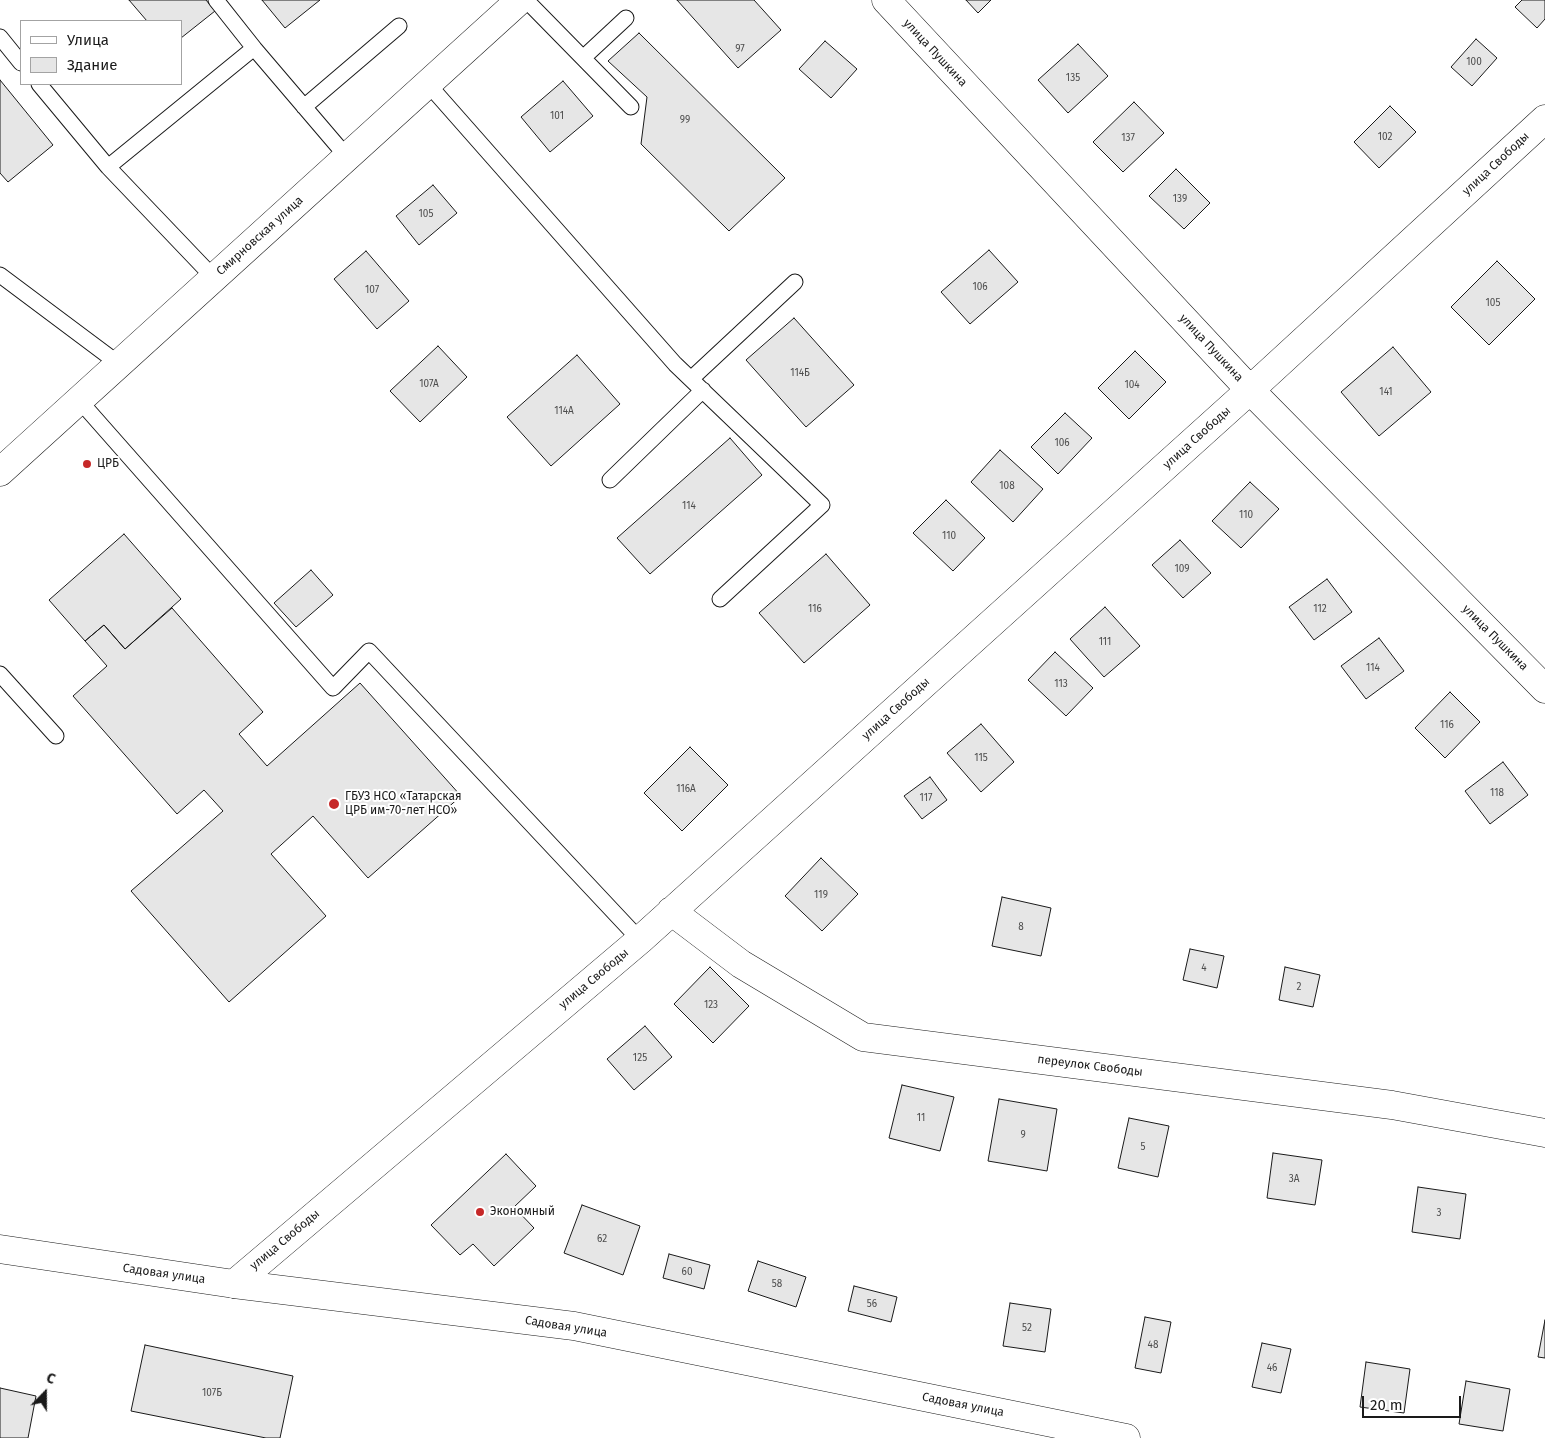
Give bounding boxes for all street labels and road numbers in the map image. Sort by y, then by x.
street label: улица Пушкина [900,16,970,90]
street label: улица Свободы [1460,129,1532,199]
street label: Смирновская улица [214,193,306,279]
street label: улица Пушкина [1176,311,1246,385]
street label: улица Свободы [1160,404,1234,472]
street label: улица Пушкина [1459,602,1531,674]
street label: улица Свободы [859,675,933,743]
street label: улица Свободы [556,946,632,1012]
street label: переулок Свободы [1037,1052,1143,1080]
street label: улица Свободы [247,1207,323,1273]
street label: Садовая улица [122,1261,206,1287]
street label: Садовая улица [524,1313,608,1341]
street label: Садовая улица [921,1390,1005,1420]

